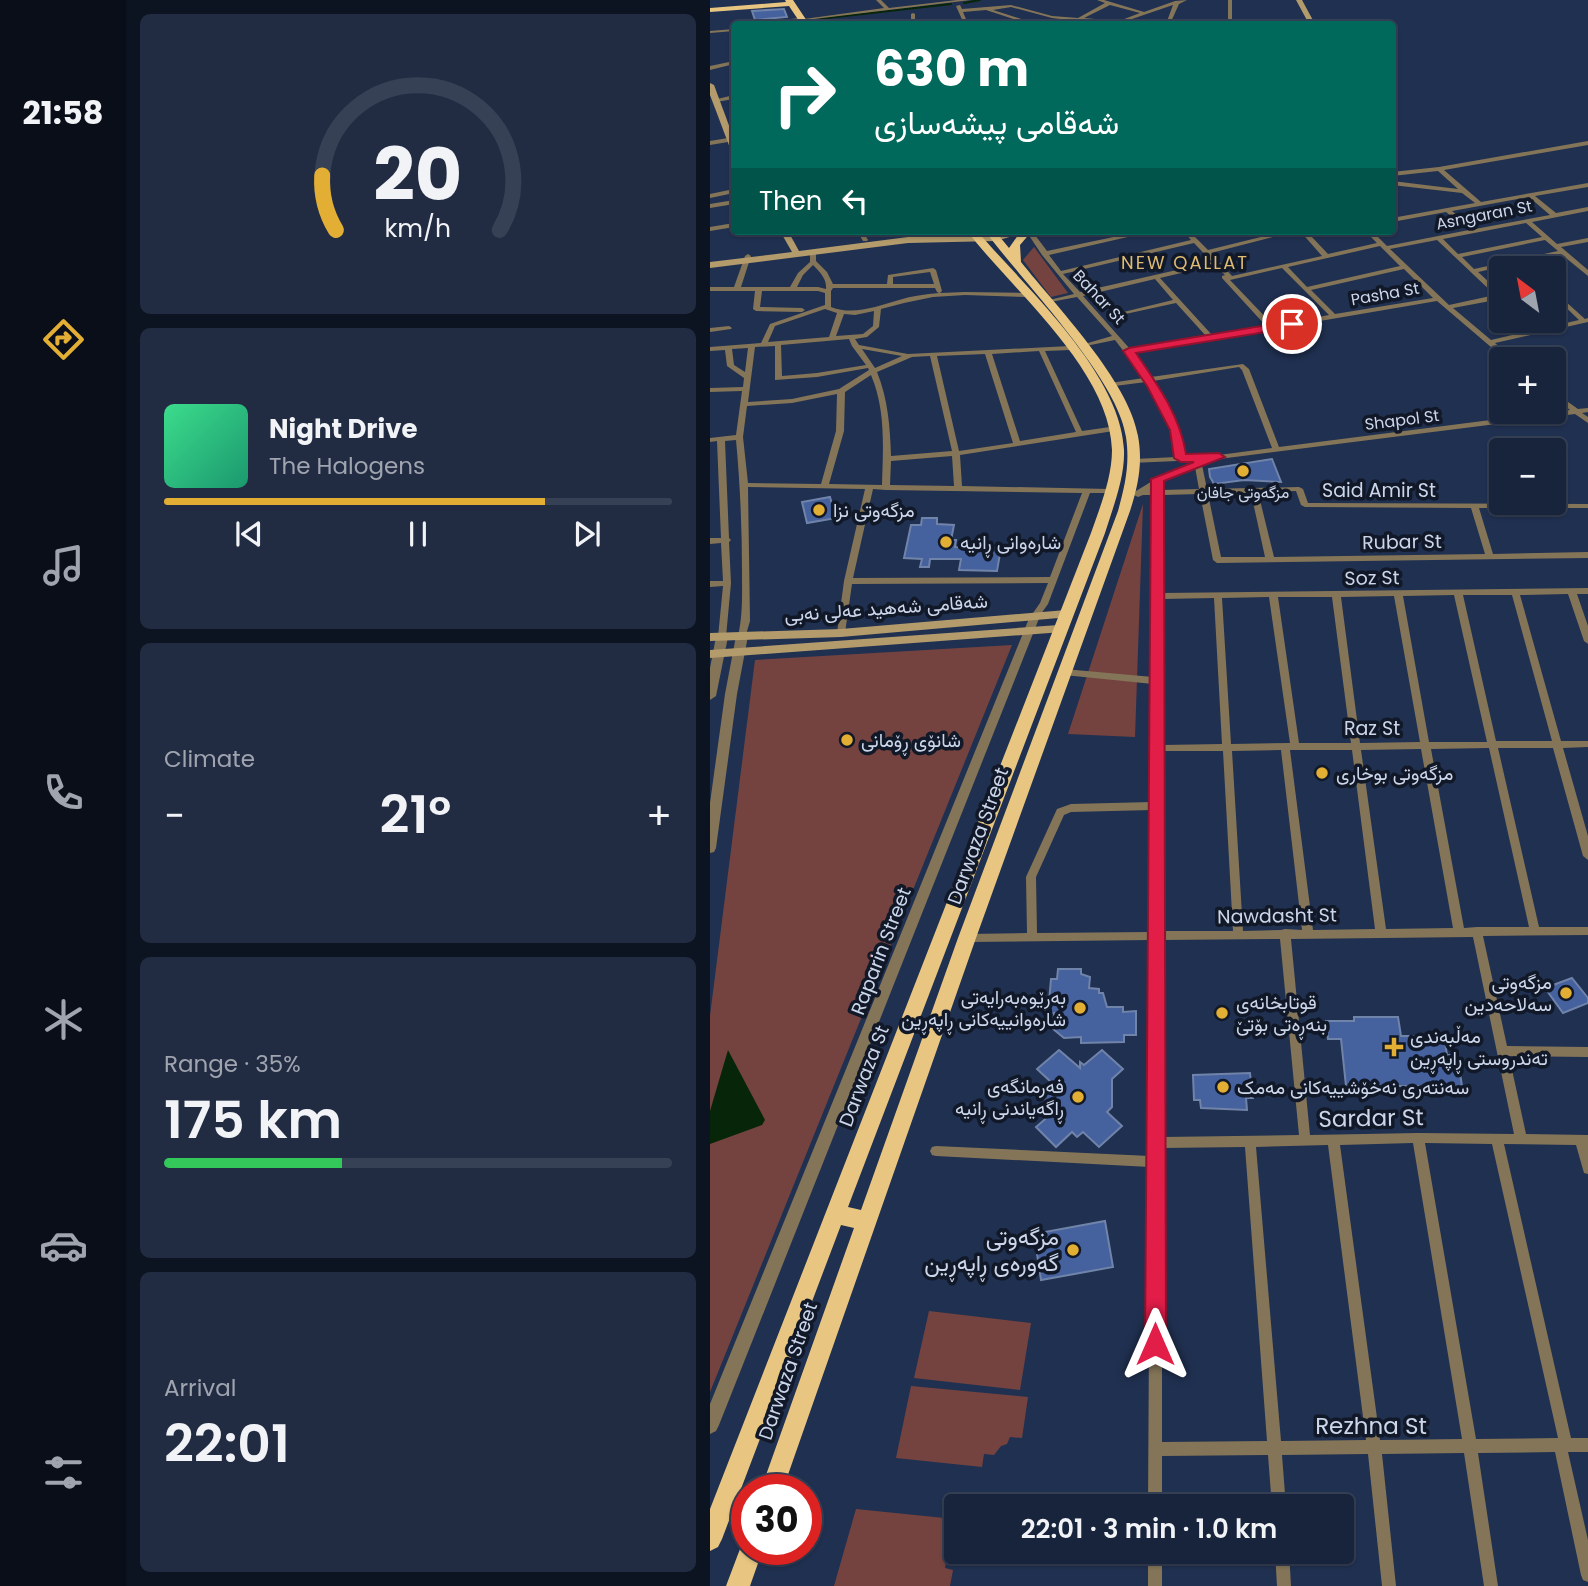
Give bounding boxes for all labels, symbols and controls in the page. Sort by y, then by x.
text: 630 m [874,35,1029,103]
icon: right [759,49,850,140]
text: 21:58 [23,90,103,135]
text: شەقامی پیشەسازی [874,100,1119,145]
text: 20 [373,125,463,226]
icon: left [836,182,874,220]
text: Then [759,183,822,219]
street label: Asngaran St [1434,194,1534,236]
text: km/h [385,211,451,246]
district label: NEW QALLAT [1121,250,1249,275]
north arrow [1489,256,1566,332]
map controls [1489,256,1566,515]
street label: Bahar St [1068,265,1130,330]
street label: Pasha St [1349,277,1421,311]
pin [1262,294,1322,354]
icon: arrive [1273,305,1311,343]
icon: directions [39,315,88,364]
button: + [1489,347,1566,424]
street label: Shapol St [1363,404,1441,436]
text: Night Drive [269,411,417,447]
button: − [1489,438,1566,515]
text: The Halogens [269,450,425,482]
marker: مزگەوتی جافان [1235,463,1251,479]
street label: Said Amir St [1322,477,1436,504]
place label: مزگەوتی جافان [1197,481,1289,504]
place label: مزگەوتی نزا [833,497,915,524]
marker: مزگەوتی نزا [811,502,827,518]
icon: previous [230,515,268,553]
icon: pause [399,515,437,553]
icon: next [568,515,606,553]
street label: Rubar St [1362,528,1442,556]
place label: شارەوانی ڕانیە [960,529,1061,558]
marker: شارەوانی ڕانیە [938,534,954,550]
icon: music [39,541,88,590]
street label: Soz St [1344,564,1400,592]
street label: شەقامی شەهید عەلی نەبی [783,587,989,629]
street label: Raz St [1344,715,1400,742]
place label: شانۆی ڕۆمانی [861,727,961,756]
marker: شانۆی ڕۆمانی [839,732,855,748]
text: Climate [164,743,255,775]
place label: مزگەوتی بوخاری [1336,760,1453,787]
street label: Darwaza Street [941,764,1015,908]
marker: مزگەوتی بوخاری [1314,765,1330,781]
icon: phone [39,768,88,817]
text: 21° [380,778,451,851]
text: − [164,789,185,842]
text: + [646,789,672,842]
street label: Raparin Street [844,883,918,1019]
street label: Nawdasht St [1217,901,1337,931]
place label: مزگەوتی سەلاحەدین [1464,969,1552,1018]
place label: بەڕێوەبەرایەتی شارەوانییەکانی ڕاپەڕین [901,984,1066,1035]
marker: مزگەوتی سەلاحەدین [1558,985,1574,1001]
place label: قوتابخانەی بنەڕەتی بۆتێ [1236,989,1327,1040]
icon: climate [39,995,88,1044]
marker: بەڕێوەبەرایەتی شارەوانییەکانی ڕاپەڕین [1072,1000,1088,1016]
marker: قوتابخانەی بنەڕەتی بۆتێ [1214,1005,1230,1021]
street label: Darwaza St [832,1021,896,1131]
place label: مەڵبەندی تەندروستی ڕاپەڕین [1410,1023,1548,1074]
marker: مەڵبەندی تەندروستی ڕاپەڕین [1384,1037,1404,1057]
text: Range · 35% [164,1048,301,1080]
place label: فەرمانگەی ڕاگەیاندنی ڕانیە [955,1073,1064,1124]
place label: سەنتەری نەخۆشییەکانی مەمک [1237,1074,1469,1101]
marker: سەنتەری نەخۆشییەکانی مەمک [1215,1079,1231,1095]
text: 175 km [164,1083,342,1156]
marker: فەرمانگەی ڕاگەیاندنی ڕانیە [1070,1089,1086,1105]
street label: Sardar St [1318,1101,1424,1135]
icon: car [39,1221,88,1270]
place label: مزگەوتی گەورەی ڕاپەڕین [924,1221,1059,1282]
marker: مزگەوتی گەورەی ڕاپەڕین [1065,1242,1081,1258]
street label: Darwaza Street [752,1298,824,1443]
position arrow [1118,1307,1192,1381]
text: Arrival [164,1372,236,1404]
text: 22:01 [164,1407,290,1480]
street label: Rezhna St [1315,1410,1427,1442]
icon: filters [39,1448,88,1497]
speed limit sign: 30 [731,1474,822,1565]
text: 22:01 · 3 min · 1.0 km [1021,1511,1277,1547]

